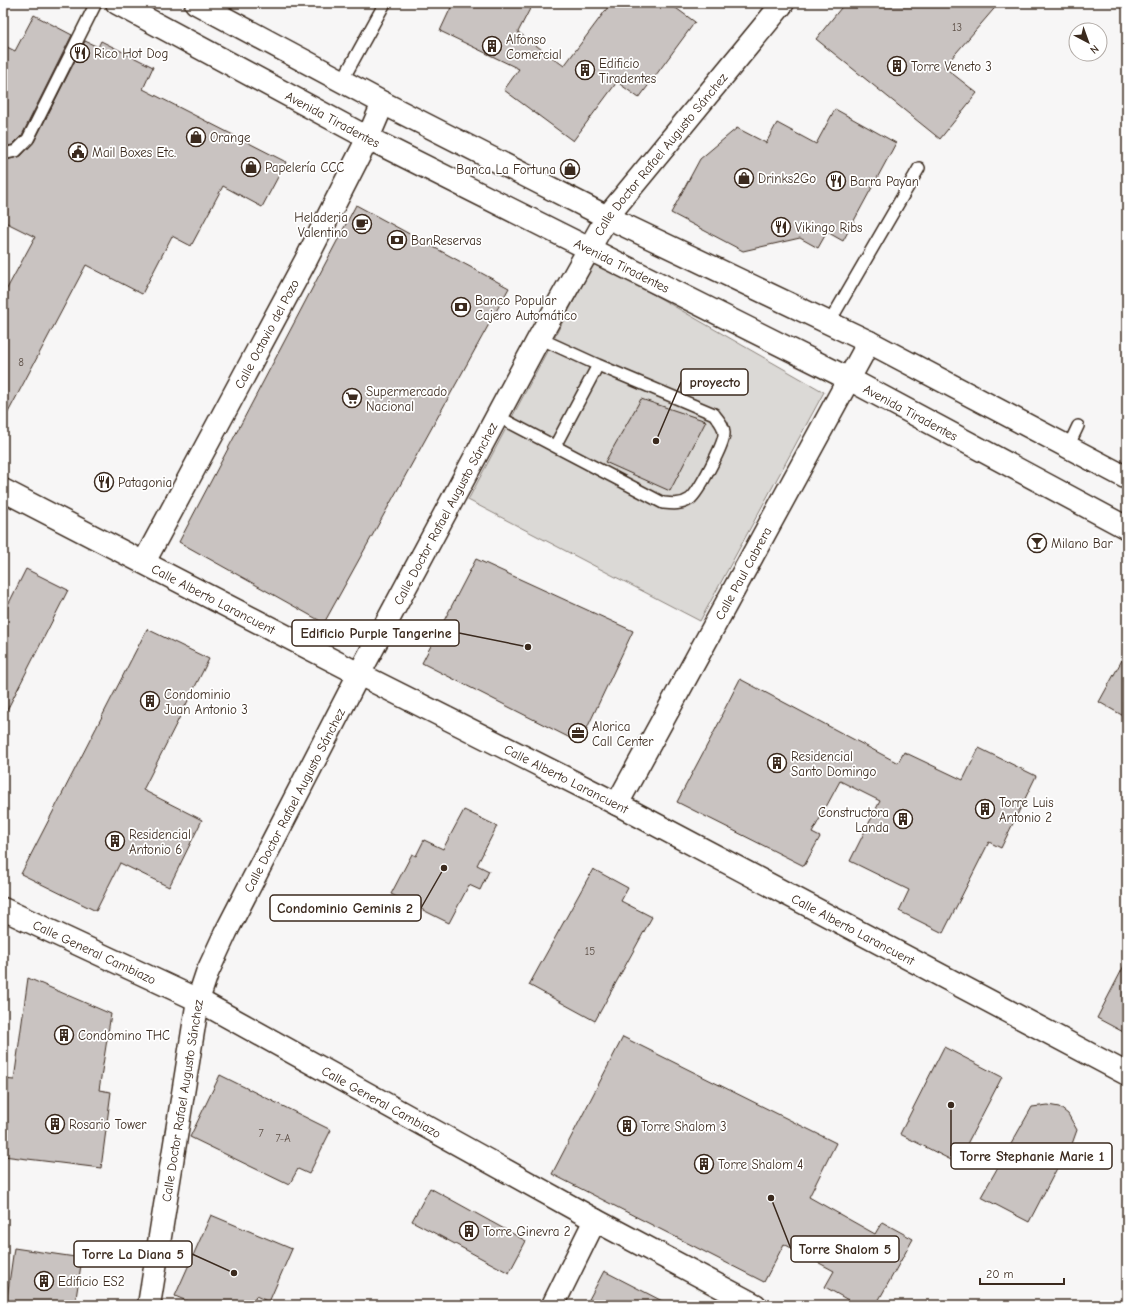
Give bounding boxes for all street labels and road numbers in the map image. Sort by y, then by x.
street label: Calle Doctor Rafael Augusto Sánchez [591,69,730,238]
street label: Avenida Tiradentes [283,88,382,150]
street label: Avenida Tiradentes [572,235,672,295]
street label: Calle Octavio del Pozo [231,277,302,391]
street label: Avenida Tiradentes [861,381,960,443]
street label: Calle Doctor Rafael Augusto Sánchez [390,419,500,607]
street label: Calle Paul Cabrera [712,524,774,622]
street label: Calle Alberto Larancuent [149,561,279,638]
street label: Calle Doctor Rafael Augusto Sánchez [240,705,348,895]
street label: Calle Alberto Larancuent [502,741,632,817]
street label: Calle Alberto Larancuent [789,890,919,968]
street label: Calle General Cambiazo [31,917,159,987]
street label: Calle Doctor Rafael Augusto Sánchez [158,998,206,1203]
street label: Calle General Cambiazo [319,1063,444,1141]

